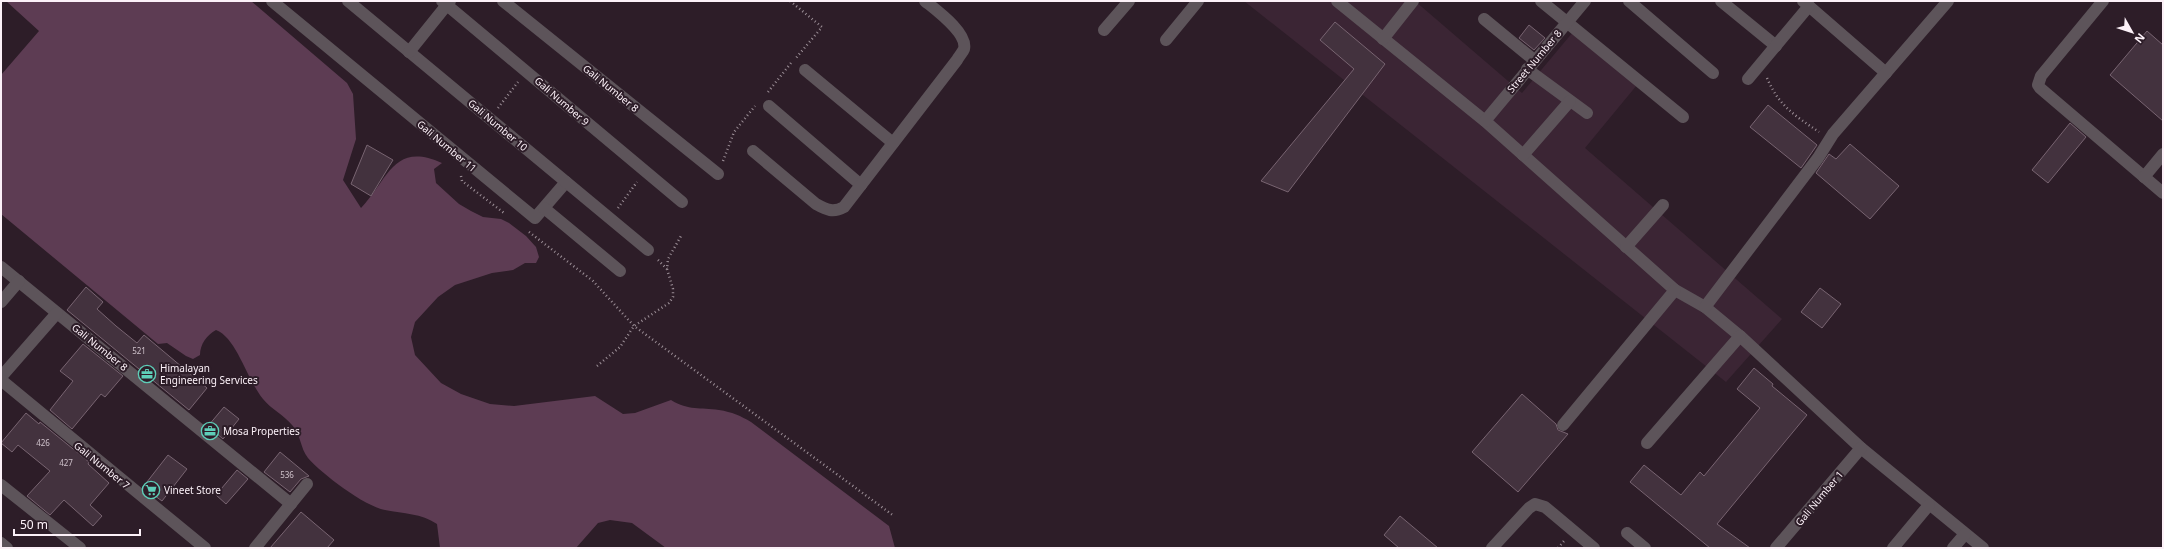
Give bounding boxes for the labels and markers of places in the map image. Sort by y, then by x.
place label: Himalayan Engineering Services [160,361,258,387]
office icon: Himalayan Engineering Services [137,364,157,384]
office icon: Mosa Properties [200,421,220,441]
place label: Mosa Properties [223,424,300,438]
supermarket icon: Vineet Store [141,480,161,500]
place label: Vineet Store [164,483,221,497]

